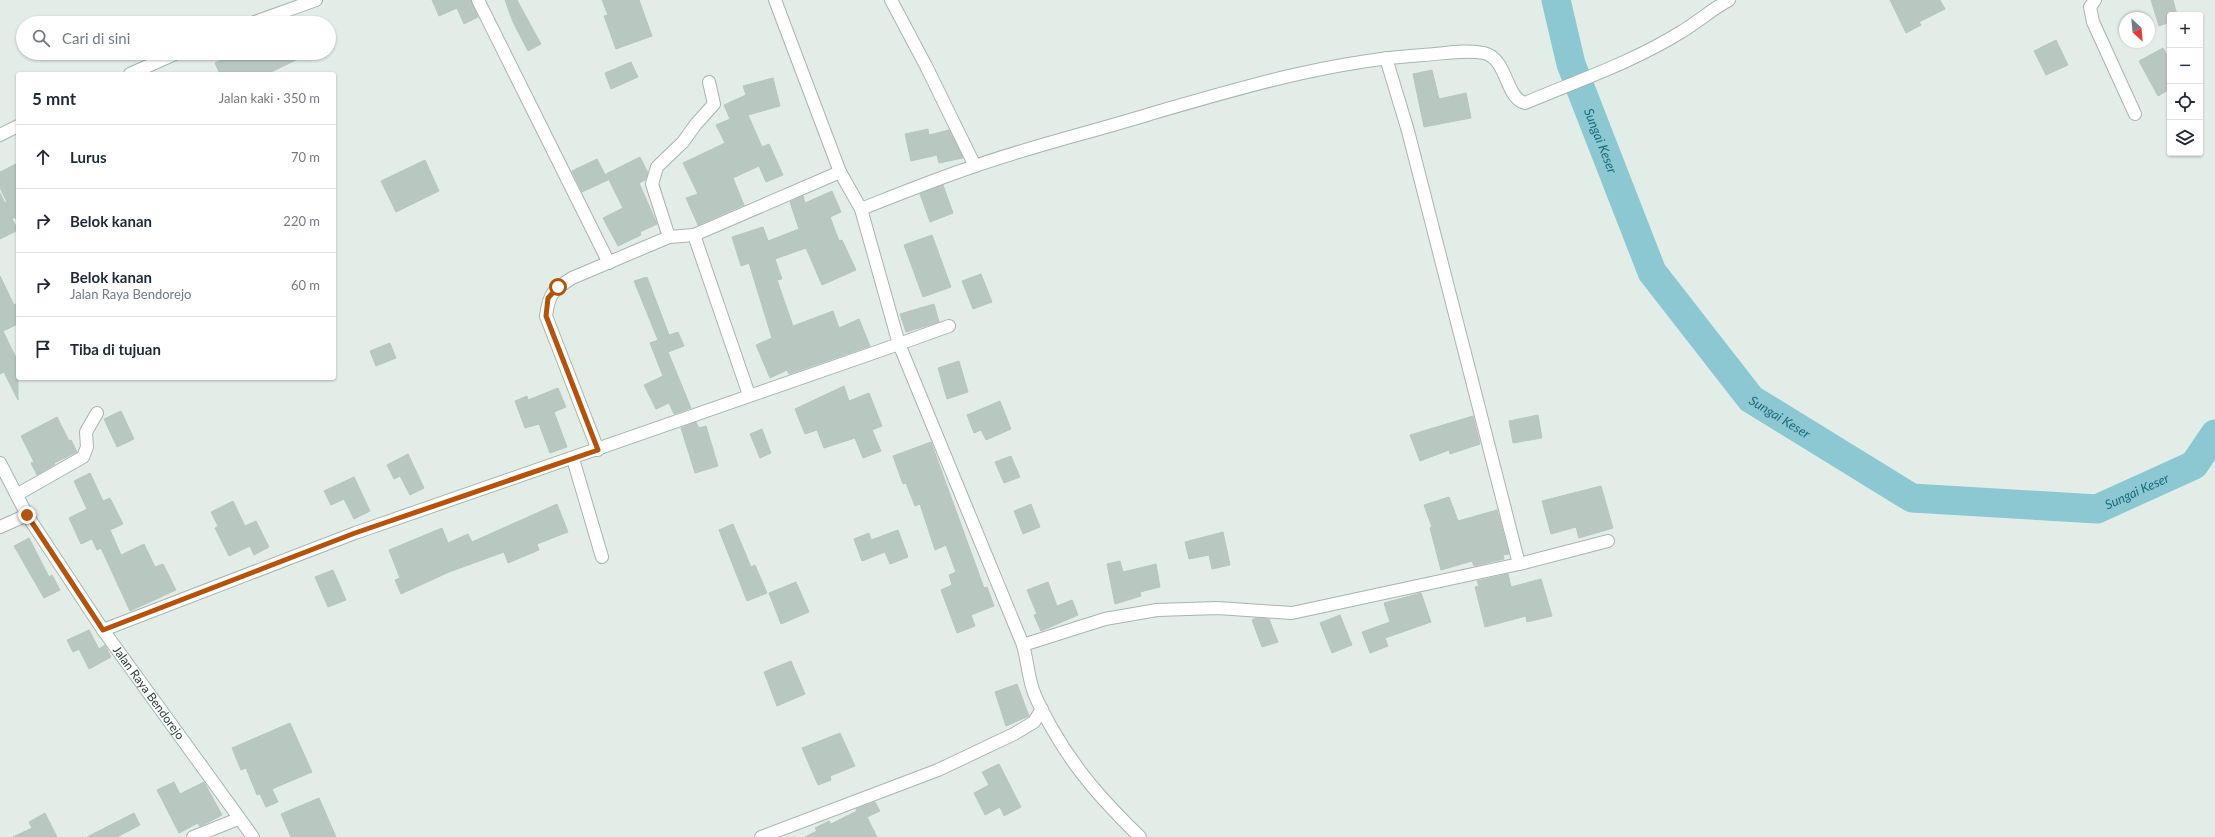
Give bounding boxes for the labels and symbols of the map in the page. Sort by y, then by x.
north arrow [2119,12,2155,48]
water label: Sungai Keser [1581,106,1621,176]
route start [549,278,567,296]
water label: Sungai Keser [1747,392,1814,442]
water label: Sungai Keser [2102,469,2172,512]
route end [18,506,36,524]
street label: Jalan Raya Bendorejo [110,643,188,743]

